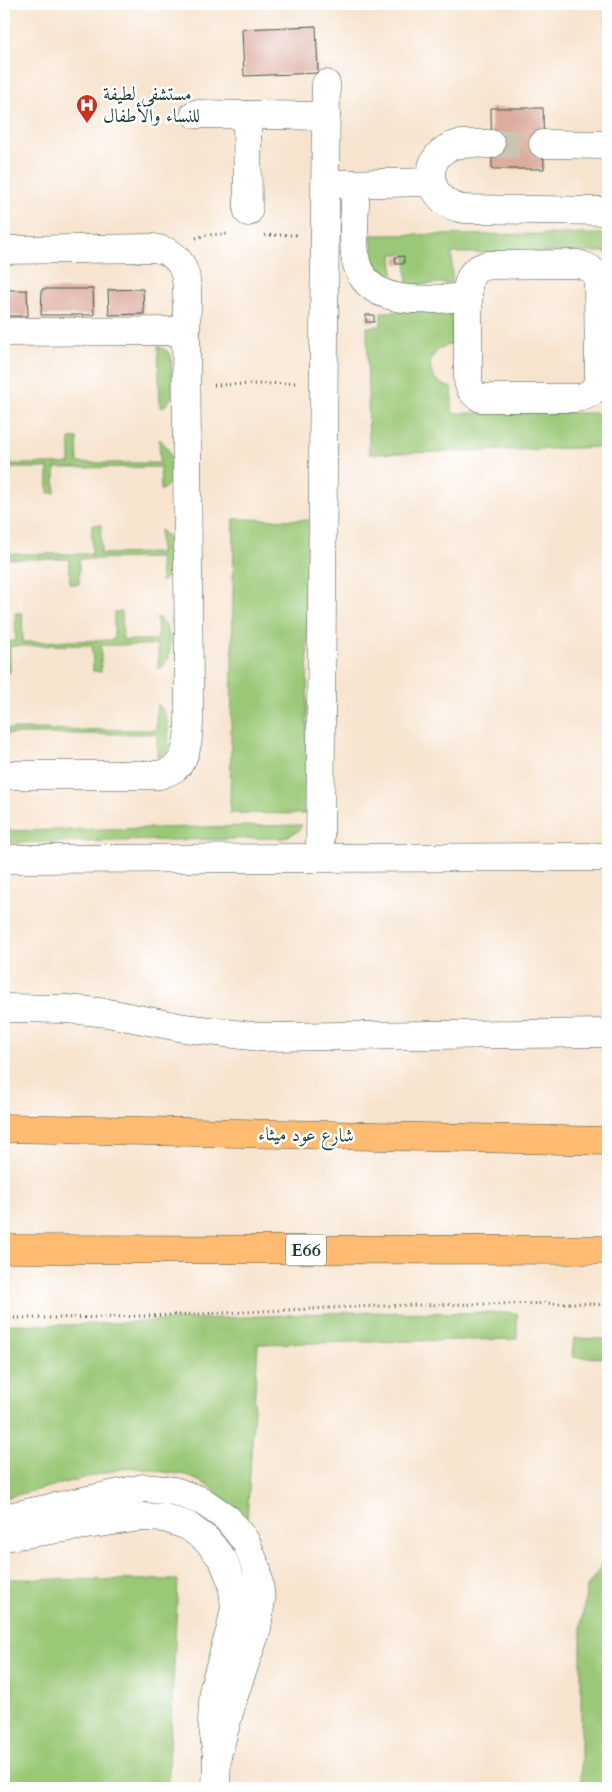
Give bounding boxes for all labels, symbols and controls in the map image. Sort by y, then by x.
place label: مستشفى لطيفة للنساء والأطفال [103,81,200,129]
hospital icon: مستشفى لطيفة للنساء والأطفال [75,93,99,124]
street label: شارع عود ميثاء [258,1121,354,1151]
road number: E66 [286,1234,326,1266]

